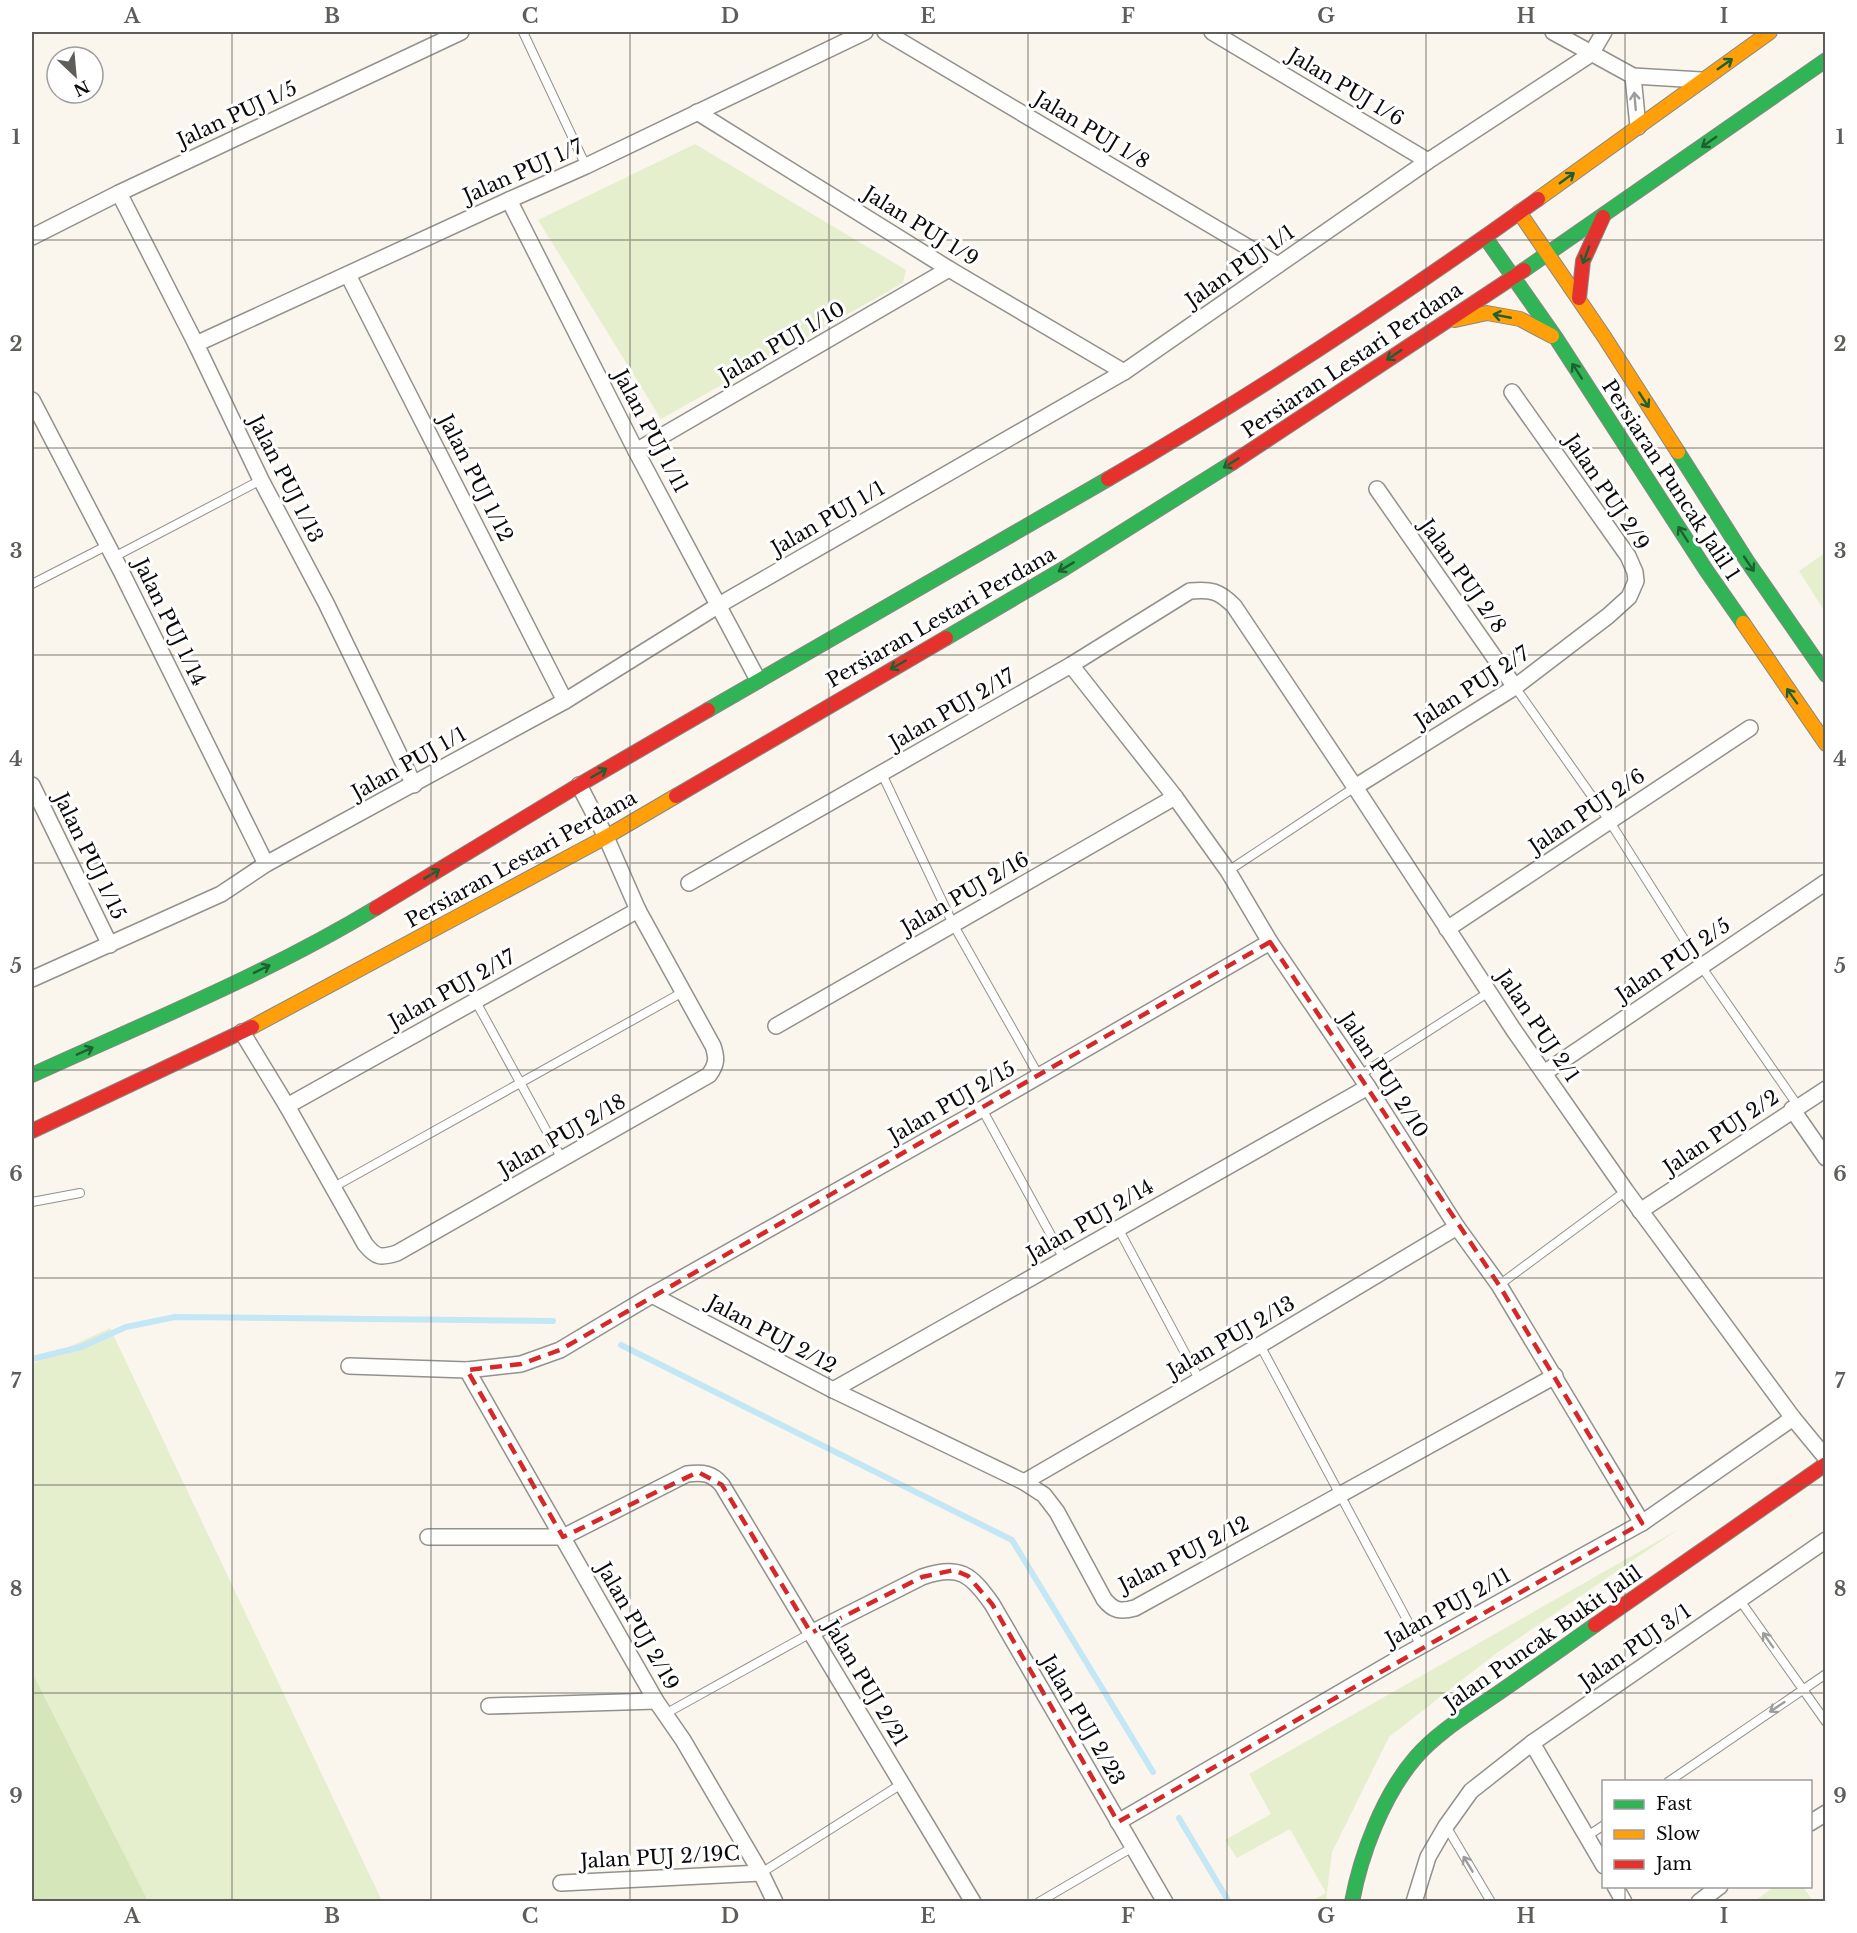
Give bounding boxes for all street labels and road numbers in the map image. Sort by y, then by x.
street label: Jalan PUJ 1/6 [1281,41,1408,131]
street label: Jalan PUJ 1/5 [171,76,301,153]
street label: Jalan PUJ 1/8 [1027,85,1154,174]
street label: Jalan PUJ 1/7 [457,134,587,209]
street label: Jalan PUJ 1/9 [857,180,983,271]
street label: Jalan PUJ 1/1 [1179,220,1299,314]
street label: Persiaran Lestari Perdana [1237,277,1467,443]
street label: Jalan PUJ 1/10 [712,296,849,389]
street label: Jalan PUJ 1/11 [607,363,694,497]
street label: Persiaran Puncak Jalil 1 [1597,375,1745,585]
street label: Jalan PUJ 1/12 [432,408,518,546]
street label: Jalan PUJ 1/13 [242,409,328,547]
street label: Jalan PUJ 2/9 [1558,427,1655,554]
street label: Jalan PUJ 1/1 [764,476,889,562]
street label: Jalan PUJ 2/8 [1413,512,1511,638]
street label: Persiaran Lestari Perdana [822,541,1061,693]
street label: Jalan PUJ 1/14 [127,552,211,690]
street label: Jalan PUJ 2/7 [1408,641,1534,735]
street label: Jalan PUJ 2/17 [883,663,1020,756]
street label: Jalan PUJ 1/1 [345,722,470,806]
street label: Jalan PUJ 2/6 [1522,763,1649,860]
street label: Persiaran Lestari Perdana [401,785,642,933]
street label: Jalan PUJ 1/15 [48,786,131,923]
street label: Jalan PUJ 2/16 [894,847,1033,941]
street label: Jalan PUJ 2/5 [1609,913,1735,1009]
street label: Jalan PUJ 2/17 [382,944,520,1035]
street label: Jalan PUJ 2/1 [1490,963,1584,1087]
street label: Jalan PUJ 2/10 [1333,1005,1433,1142]
street label: Jalan PUJ 2/15 [882,1056,1019,1149]
street label: Jalan PUJ 2/2 [1656,1085,1783,1181]
street label: Jalan PUJ 2/18 [492,1089,630,1183]
street label: Jalan PUJ 2/14 [1020,1174,1158,1267]
street label: Jalan PUJ 2/12 [701,1288,841,1378]
street label: Jalan PUJ 2/13 [1161,1291,1299,1385]
street label: Jalan PUJ 2/12 [1112,1511,1253,1598]
street label: Jalan PUJ 2/19 [590,1555,684,1694]
street label: Jalan Puncak Bukit Jalil [1437,1561,1646,1717]
street label: Jalan PUJ 2/11 [1379,1563,1515,1653]
street label: Jalan PUJ 3/1 [1572,1599,1695,1695]
street label: Jalan PUJ 2/21 [817,1613,913,1750]
street label: Jalan PUJ 2/23 [1035,1648,1130,1789]
street label: Jalan PUJ 2/19C [577,1841,740,1873]

